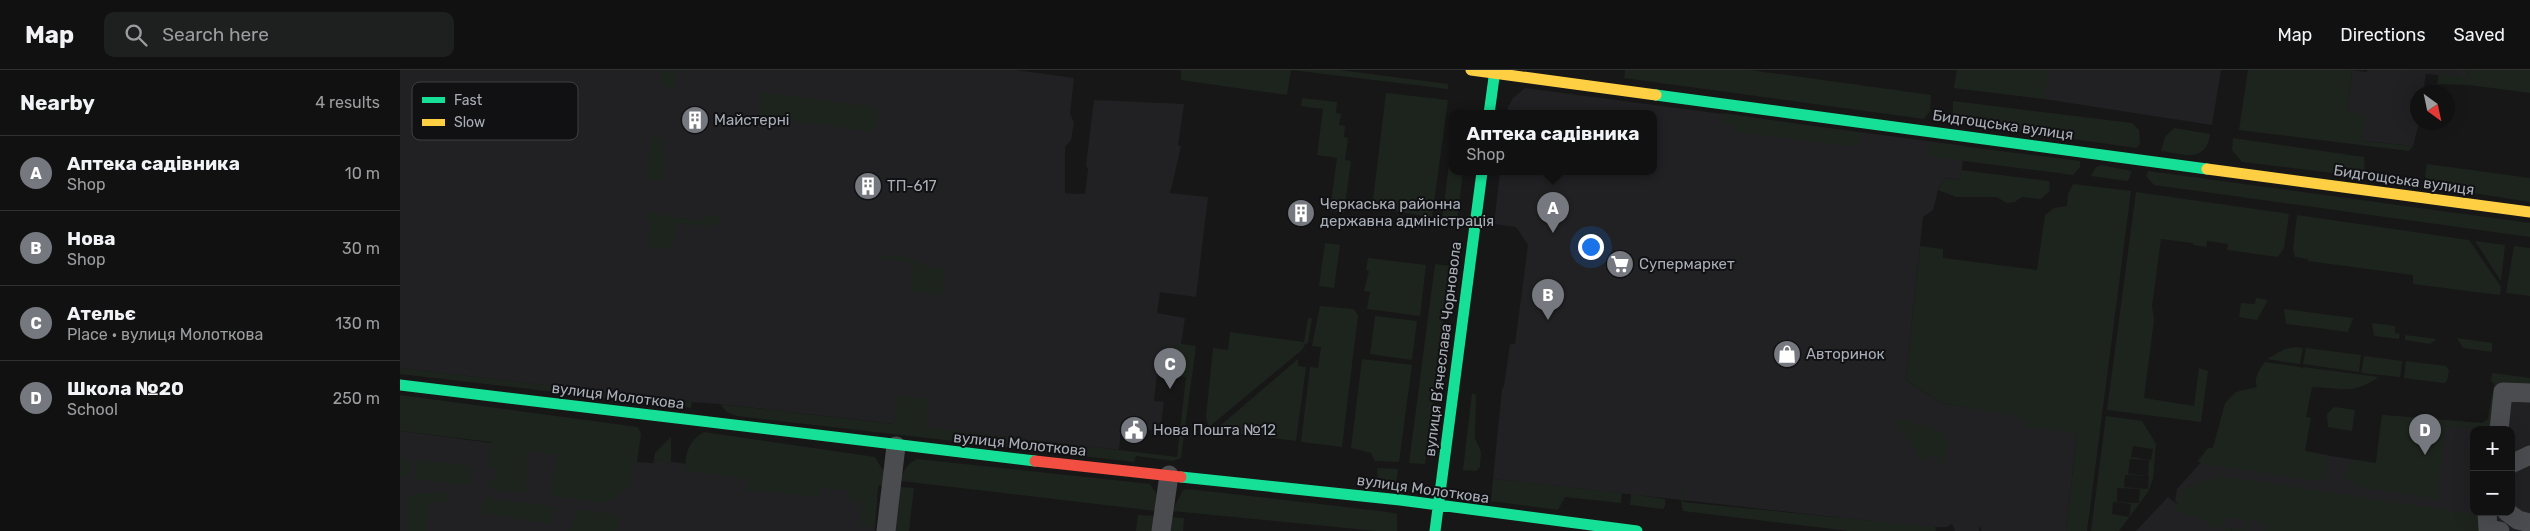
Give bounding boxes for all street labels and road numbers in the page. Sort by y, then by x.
street label: Бидгощська вулиця [1931,106,2075,144]
street label: Бидгощська вулиця [2332,161,2476,199]
street label: вулиця Вʼячеслава Чорновола [1421,240,1465,458]
street label: вулиця Молоткова [551,379,685,413]
street label: вулиця Молоткова [953,428,1087,460]
street label: вулиця Молоткова [1356,471,1490,507]

